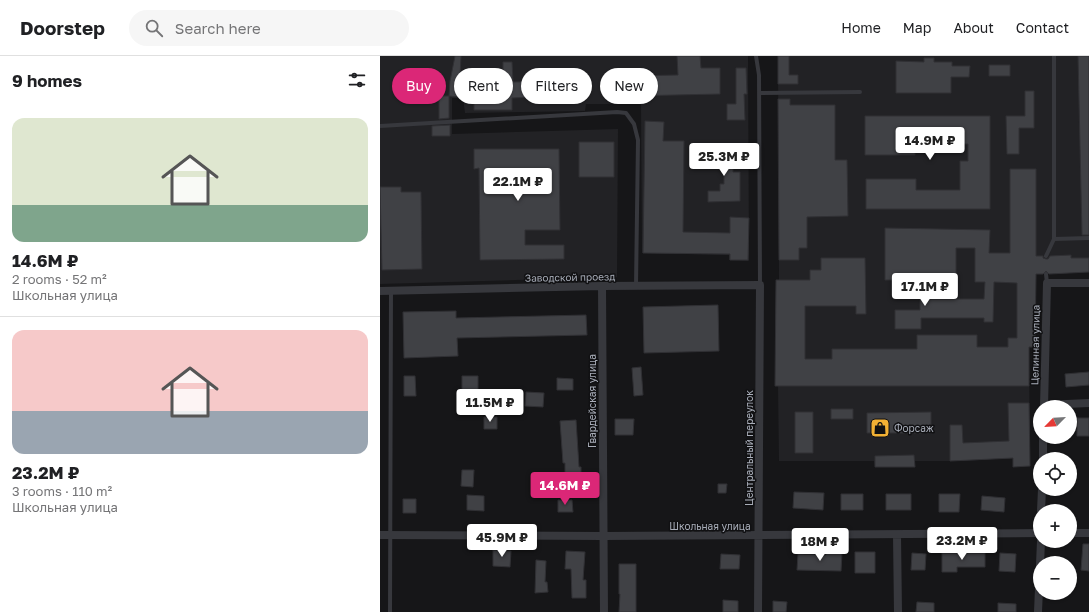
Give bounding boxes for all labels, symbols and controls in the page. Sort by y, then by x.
search box [129,10,409,46]
text: Doorstep [20,16,105,39]
icon: search [143,17,165,39]
text: Search here [175,19,261,37]
text: Home [841,19,881,36]
text: Map [903,19,931,36]
text: About [953,19,994,36]
text: Contact [1016,19,1069,36]
chip: Buy [392,68,446,104]
chip: Rent [454,68,513,104]
chip: Filters [521,68,592,104]
chip: New [600,68,658,104]
icon: filters [346,69,368,91]
text: 9 homes [12,70,82,91]
pin: 14.9M ₽ [893,127,967,161]
text: 14.9M ₽ [905,132,955,148]
pin: 25.3M ₽ [687,143,761,177]
icon: home [154,144,226,216]
text: 25.3M ₽ [698,148,750,164]
pin: 22.1M ₽ [481,168,555,202]
text: 22.1M ₽ [493,173,543,189]
text: 14.6M ₽ [12,250,78,271]
street label: Заводской проезд [525,270,615,284]
text: 2 rooms · 52 m² [12,271,107,287]
pin: 17.1M ₽ [888,273,962,307]
text: 17.1M ₽ [901,278,949,294]
text: Школьная улица [12,287,118,303]
street label: Целинная улица [1028,305,1042,385]
street label: Гвардейская улица [586,354,598,448]
icon: home [154,356,226,428]
pin: 11.5M ₽ [453,389,527,423]
street label: Центральный переулок [743,390,755,506]
text: 11.5M ₽ [465,394,515,410]
north arrow [1033,400,1077,444]
map controls [1033,400,1077,600]
shop icon: Форсаж [869,417,891,439]
place label: Форсаж [894,422,934,434]
button: locate [1033,452,1077,496]
text: 23.2M ₽ [12,462,79,483]
pin: 14.6M ₽ [528,472,602,506]
text: 14.6M ₽ [540,477,590,493]
text: 3 rooms · 110 m² [12,483,112,499]
text: Школьная улица [12,499,118,515]
button: + [1033,504,1077,548]
street label: Школьная улица [669,520,751,532]
pin: 45.9M ₽ [465,524,539,558]
pin: 23.2M ₽ [925,527,999,561]
pin: 18M ₽ [792,528,848,562]
text: 45.9M ₽ [476,529,528,545]
text: 23.2M ₽ [936,532,988,548]
text: 18M ₽ [801,533,839,549]
button: − [1033,556,1077,600]

